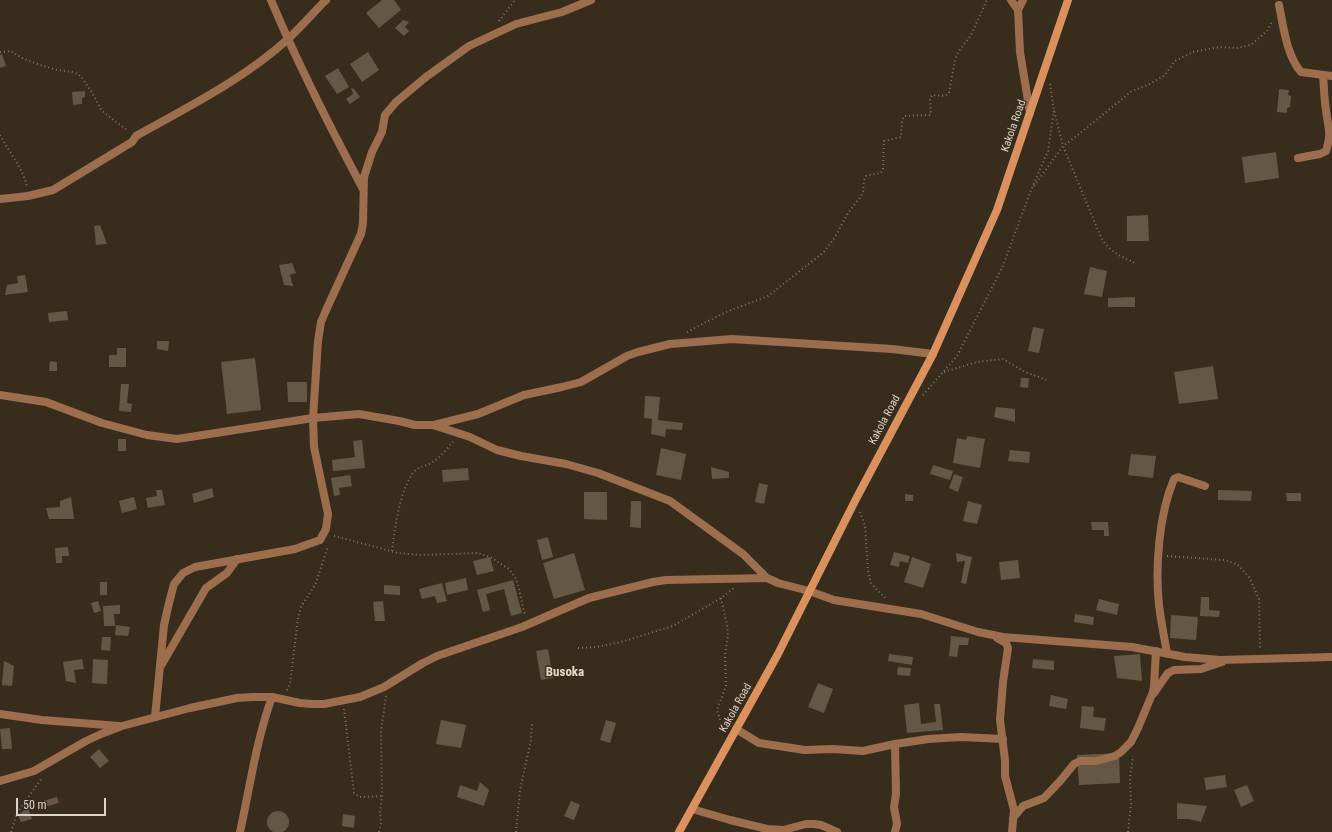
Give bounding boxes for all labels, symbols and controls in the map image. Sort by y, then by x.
street label: Kakola Road [999,98,1029,154]
street label: Kakola Road [866,393,904,447]
district label: Busoka [546,665,584,681]
street label: Kakola Road [717,681,755,735]
scale bar [18,790,108,816]
text: 50 m [23,798,47,812]

